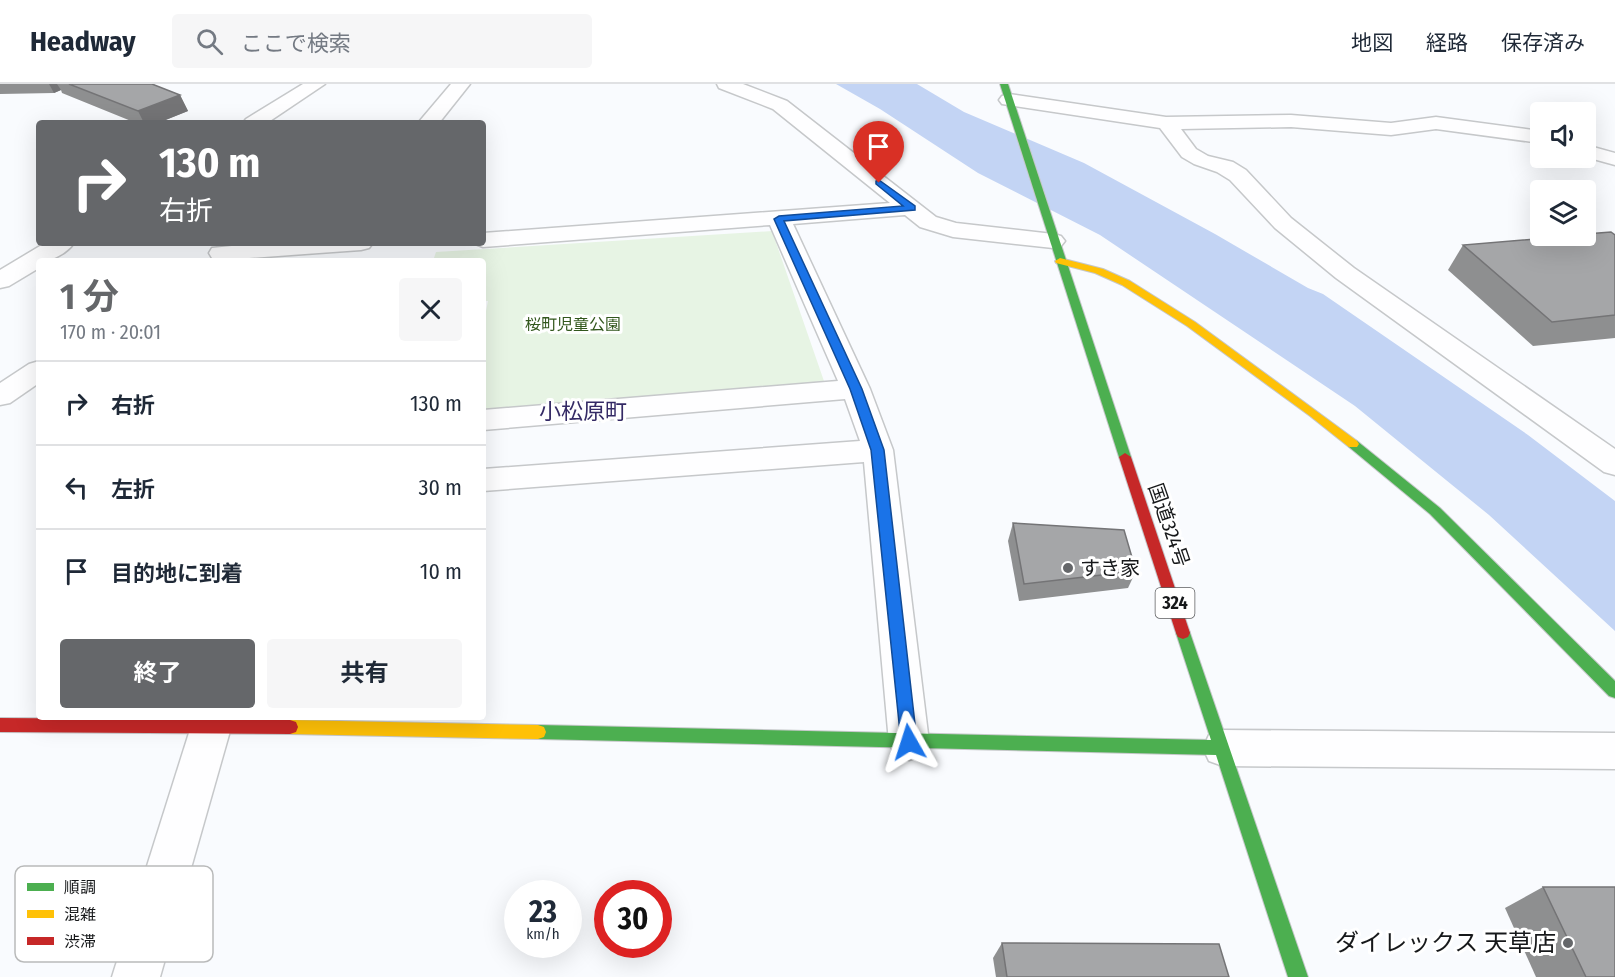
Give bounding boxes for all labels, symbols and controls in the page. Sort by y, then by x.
search box [172,14,592,68]
text: Headway [30,25,136,58]
icon: search [193,25,226,58]
text: ここで検索 [241,30,351,57]
text: 地図 [1351,30,1393,56]
text: 経路 [1426,30,1468,56]
text: 保存済み [1501,30,1585,56]
map controls [1530,102,1596,246]
button: sound [1530,102,1596,168]
pin [853,121,904,183]
icon: arrive [862,130,895,163]
text: 130 m [159,138,260,188]
icon: right [60,144,138,222]
button: layers [1530,180,1596,246]
text: 右折 [159,195,213,227]
text: 1 分 [60,275,119,319]
button: close [399,278,462,341]
park label: 桜町児童公園 [525,315,621,334]
text: 170 m · 20:01 [60,320,161,344]
icon: right [60,387,93,420]
text: 130 m [410,390,462,417]
text: 右折 [111,392,155,419]
district label: 小松原町 [539,398,627,425]
icon: left [60,471,93,504]
text: 30 m [419,474,462,501]
text: 左折 [111,476,155,503]
street label: 国道324号 [1143,480,1195,570]
icon: arrive [60,555,93,588]
place label: すき家 [1080,556,1140,580]
text: 10 m [420,558,462,585]
text: 目的地に到着 [111,560,243,587]
marker: すき家 [1061,561,1075,575]
road number: 324 [1156,588,1194,618]
button: 終了 [60,639,255,708]
button: 共有 [267,639,462,708]
position arrow [877,710,941,774]
legend [15,866,213,962]
text: 順調 [64,878,96,897]
speed limit sign: 30 [594,880,672,958]
text: 23 [529,894,557,930]
text: 混雑 [64,905,96,924]
text: km/h [526,925,560,943]
place label: ダイレックス 天草店 [1335,929,1556,957]
text: 渋滞 [64,932,96,951]
marker: ダイレックス 天草店 [1561,936,1575,950]

